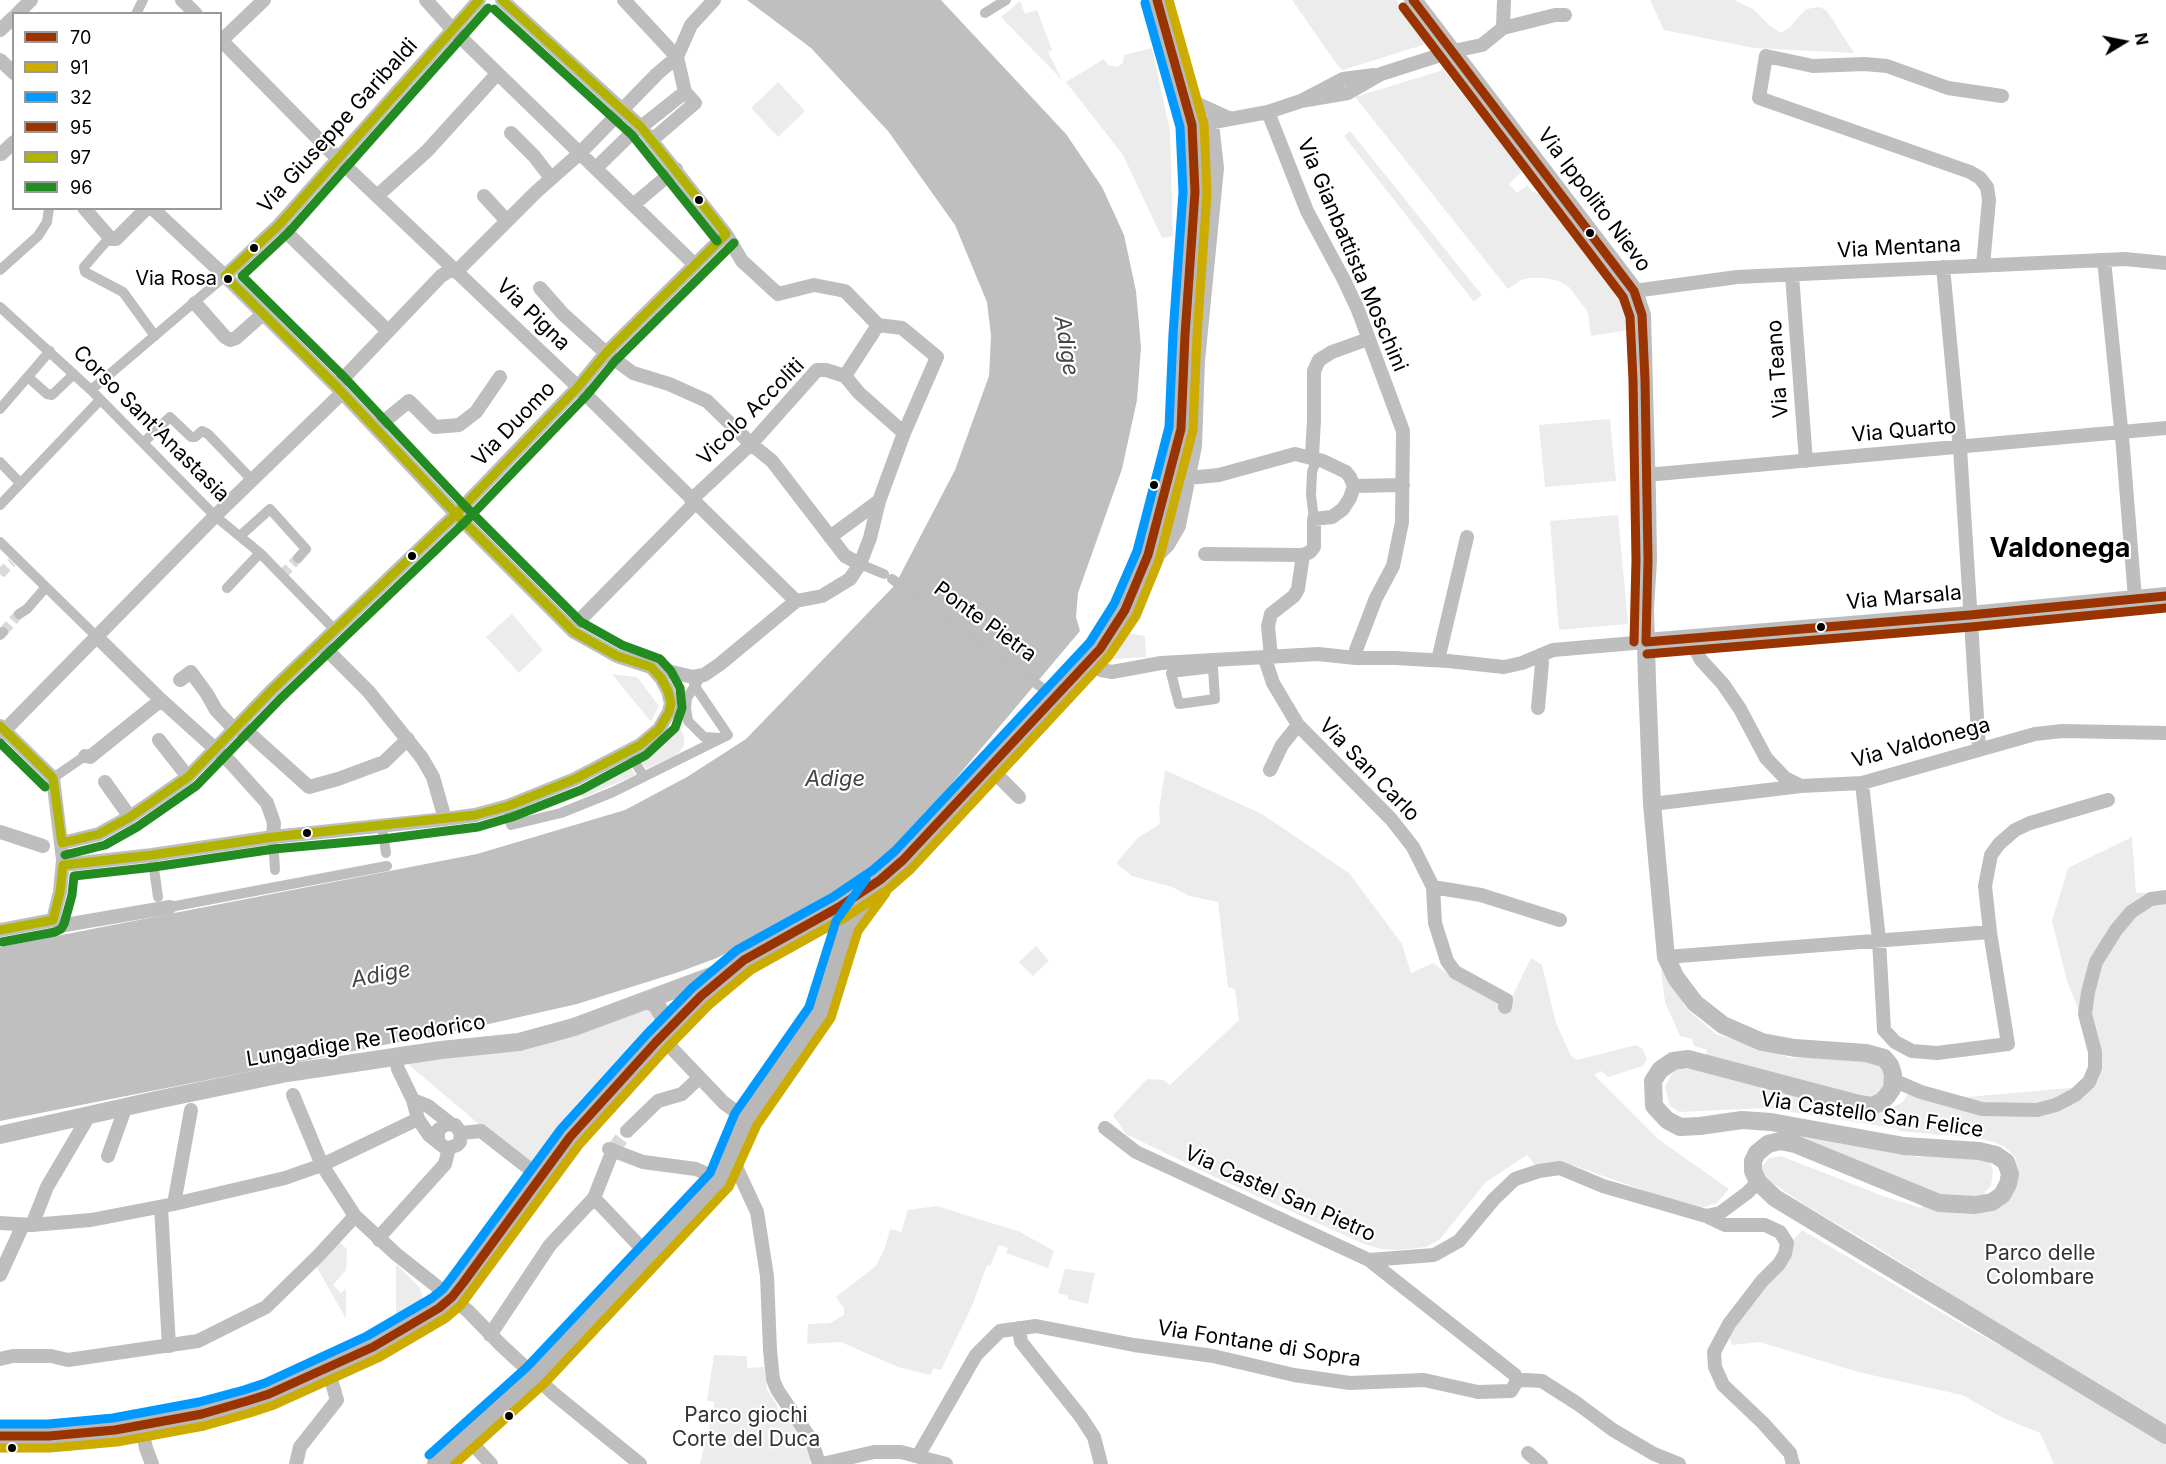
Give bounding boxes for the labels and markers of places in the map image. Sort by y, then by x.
unlabelled marker [693,194,705,206]
unlabelled marker [1584,227,1596,239]
unlabelled marker [248,242,260,254]
place label: Via Rosa [135,267,217,291]
marker: Via Rosa [222,273,234,285]
unlabelled marker [1148,479,1160,491]
unlabelled marker [406,550,418,562]
unlabelled marker [1815,621,1827,633]
unlabelled marker [301,827,313,839]
unlabelled marker [503,1410,515,1422]
unlabelled marker [6,1442,18,1454]

